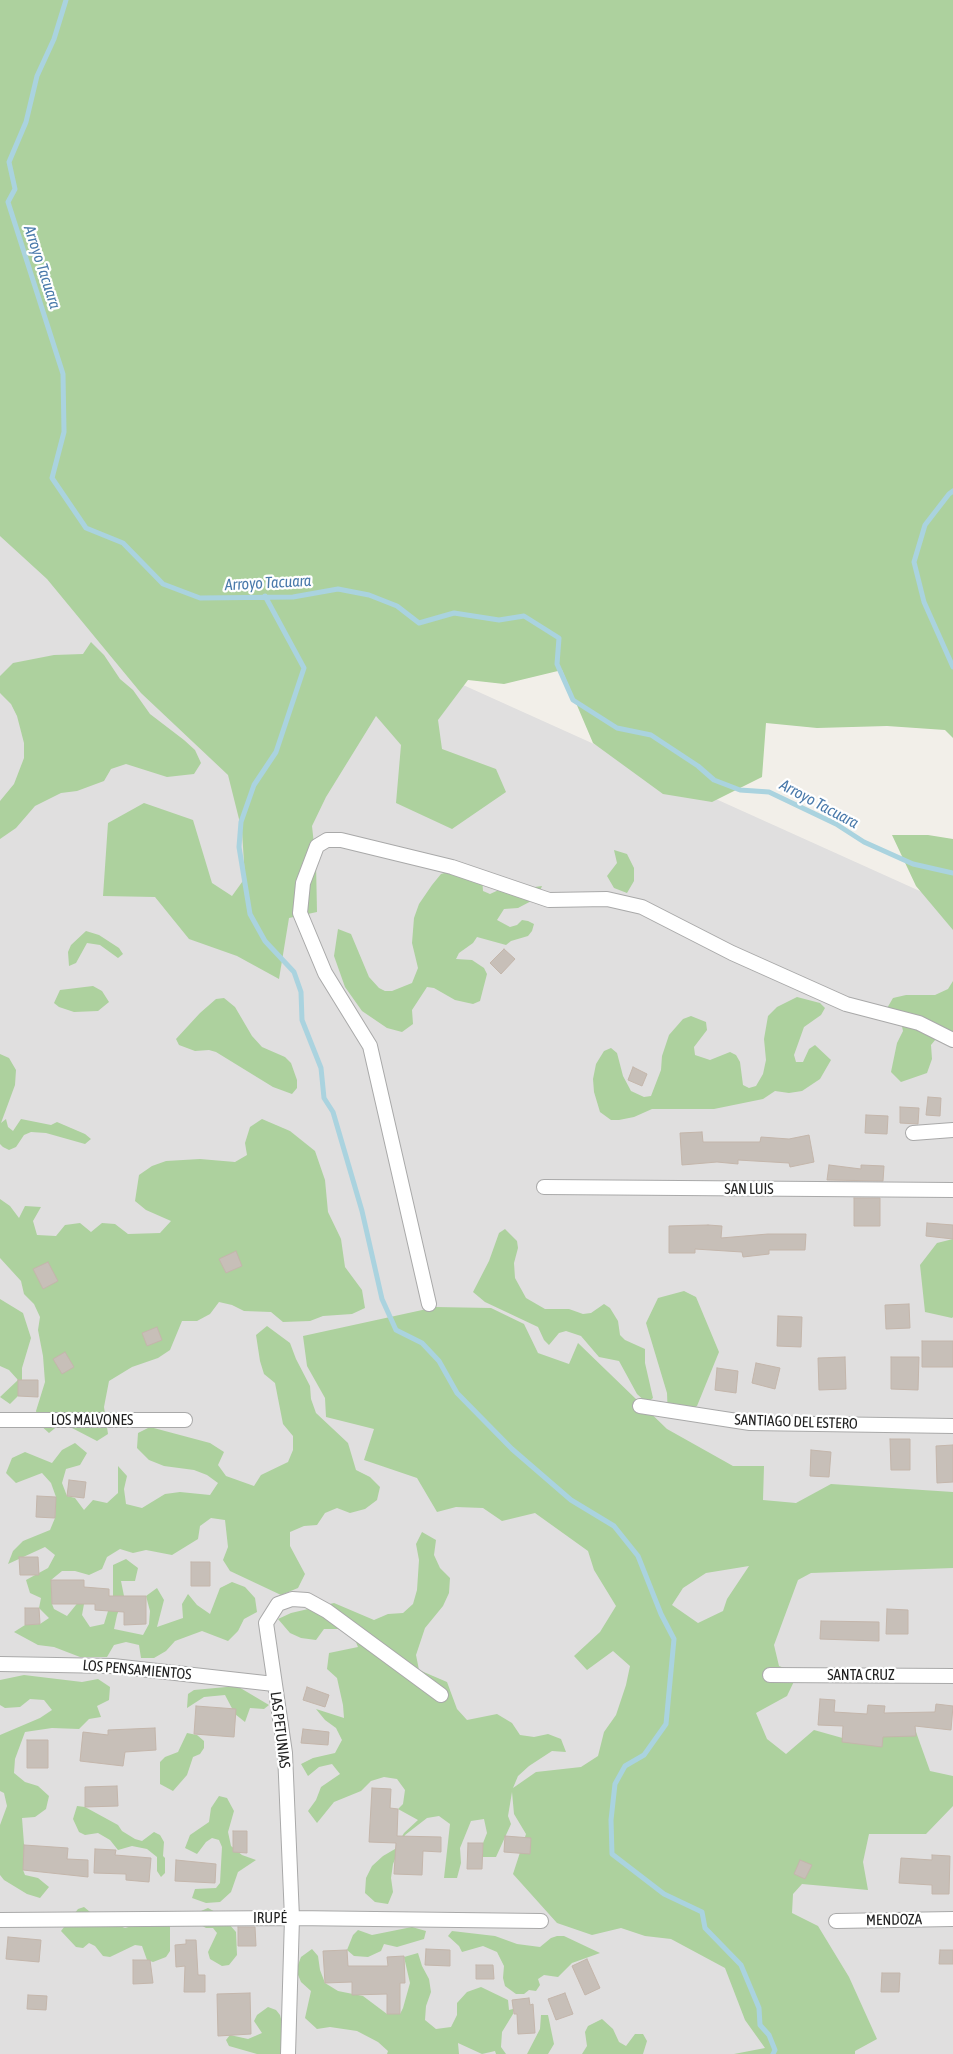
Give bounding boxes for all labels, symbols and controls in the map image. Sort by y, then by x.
water label: Arroyo Tacuara [19,223,65,311]
water label: Arroyo Tacuara [224,571,312,595]
water label: Arroyo Tacuara [776,775,862,833]
street label: SAN LUIS [724,1180,774,1198]
street label: LOS MALVONES [51,1411,133,1429]
street label: SANTIAGO DEL ESTERO [734,1411,858,1433]
street label: LOS PENSAMIENTOS [82,1656,192,1684]
street label: SANTA CRUZ [827,1666,895,1684]
street label: LAS PETUNIAS [266,1691,294,1769]
street label: IRUPÉ [253,1909,287,1927]
street label: MENDOZA [866,1911,922,1929]

